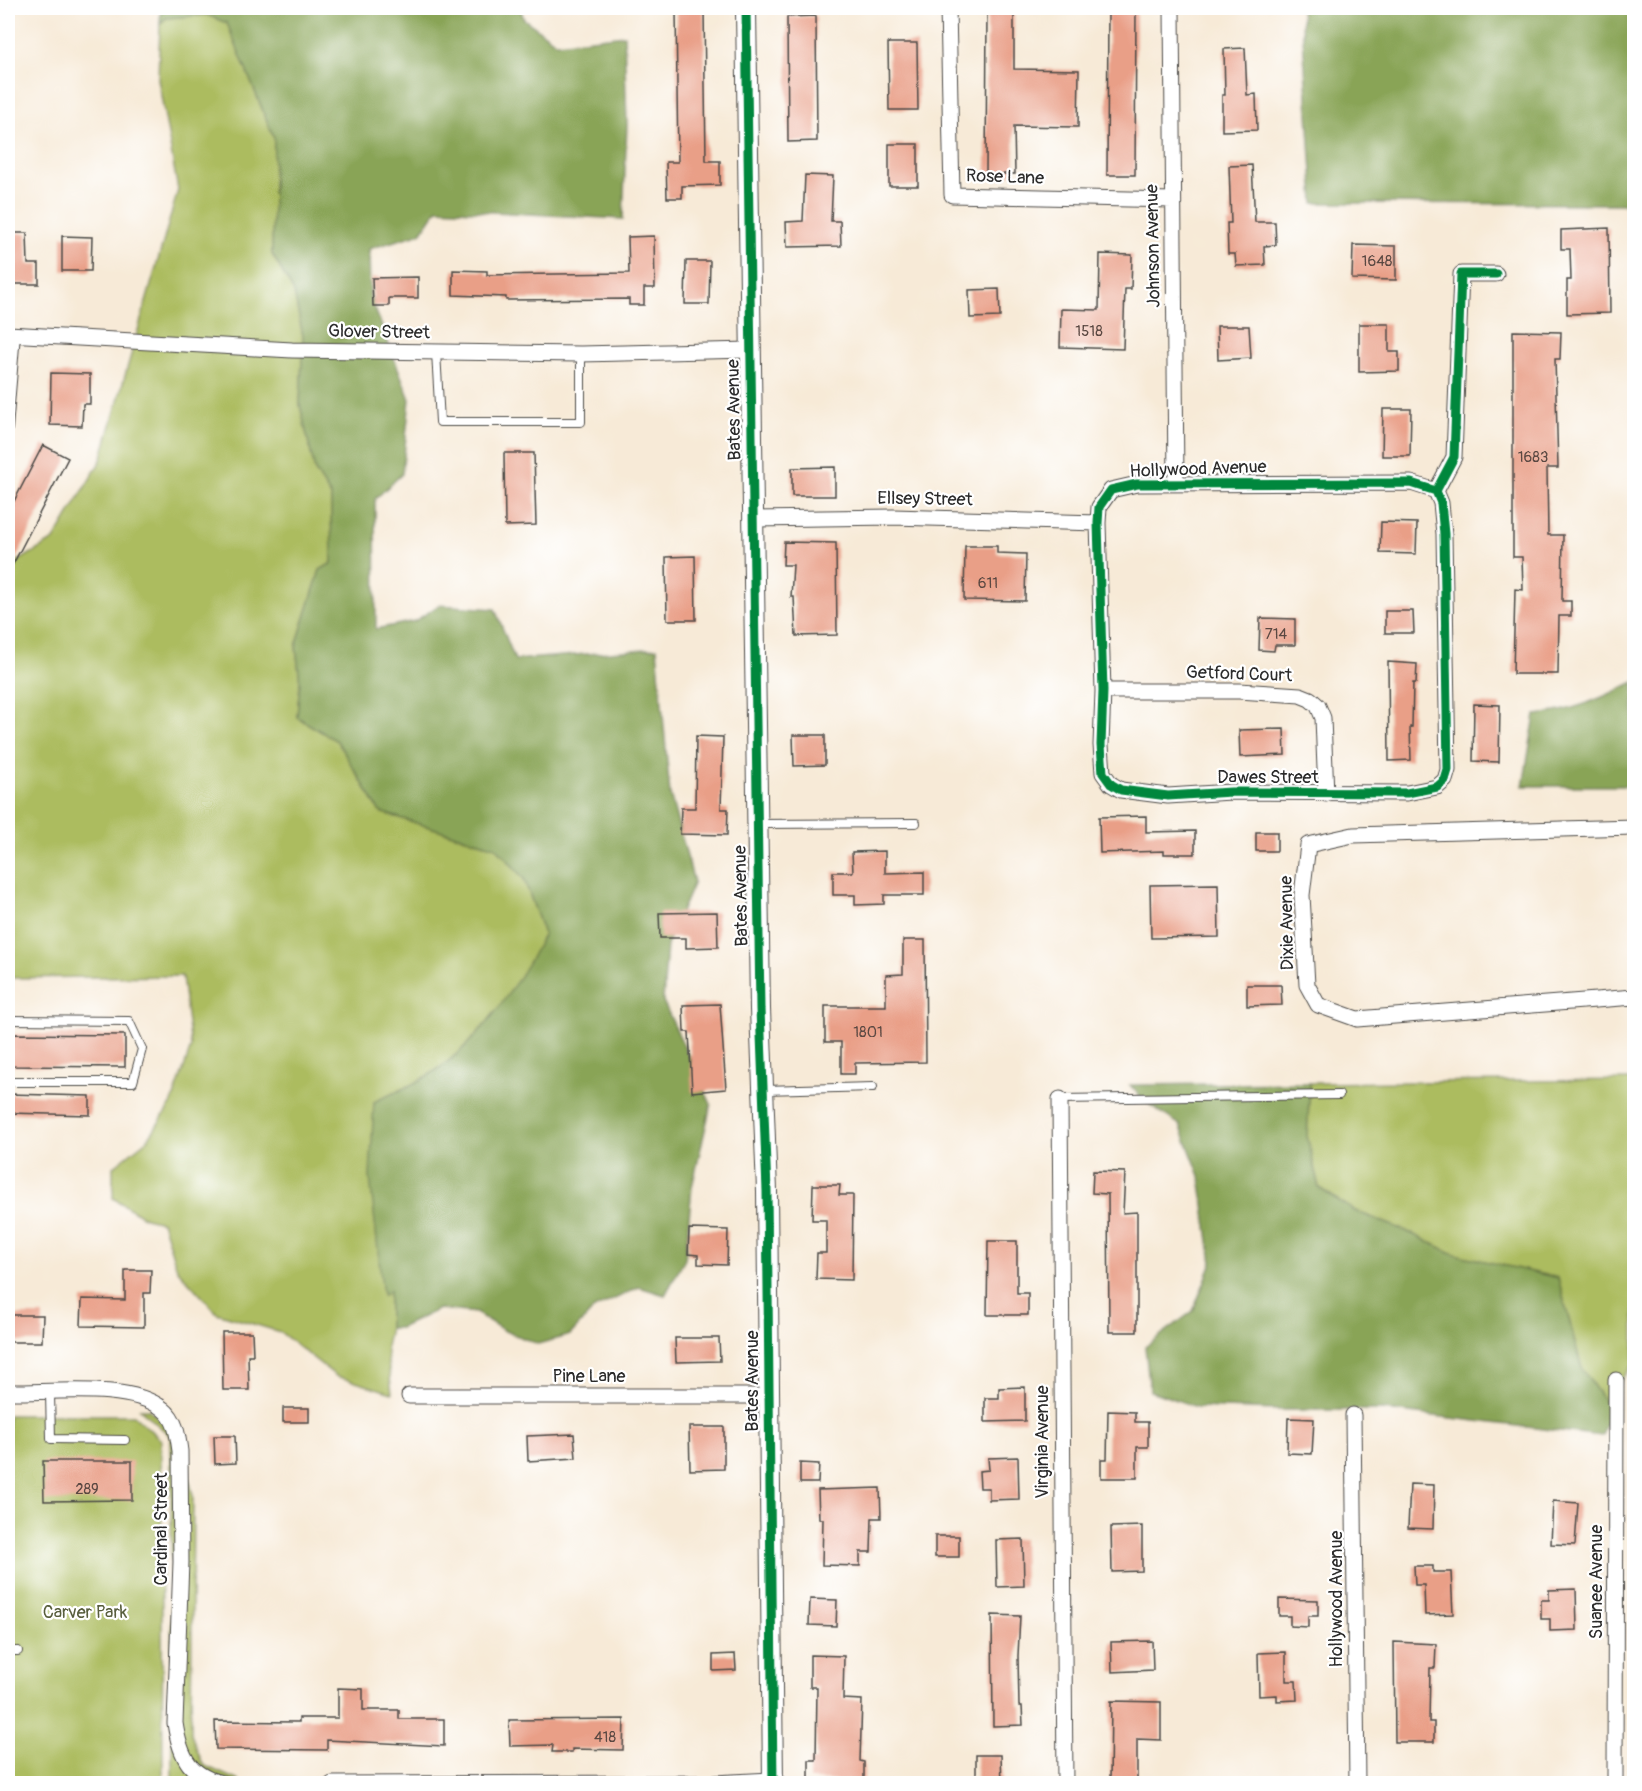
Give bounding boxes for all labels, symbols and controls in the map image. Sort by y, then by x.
street label: Rose Lane [966,164,1044,190]
street label: Johnson Avenue [1140,184,1166,308]
house number: 1648 [1362,252,1393,271]
street label: Glover Street [328,320,431,344]
house number: 1518 [1075,322,1103,341]
street label: Bates Avenue [722,359,746,461]
house number: 1683 [1518,448,1548,467]
street label: Hollywood Avenue [1129,455,1267,483]
street label: Ellsey Street [877,487,974,511]
house number: 611 [978,574,998,593]
house number: 714 [1265,625,1288,644]
street label: Getford Court [1185,661,1293,687]
street label: Dawes Street [1217,766,1319,789]
street label: Bates Avenue [729,845,753,947]
street label: Dixie Avenue [1275,875,1299,971]
house number: 1801 [853,1023,883,1042]
street label: Bates Avenue [741,1330,764,1432]
street label: Pine Lane [553,1365,626,1388]
street label: Virginia Avenue [1031,1385,1054,1499]
street label: Cardinal Street [150,1472,173,1585]
house number: 289 [75,1480,99,1499]
street label: Suanee Avenue [1585,1525,1608,1639]
street label: Hollywood Avenue [1325,1530,1348,1667]
park label: Carver Park [43,1601,128,1624]
house number: 418 [594,1728,616,1747]

